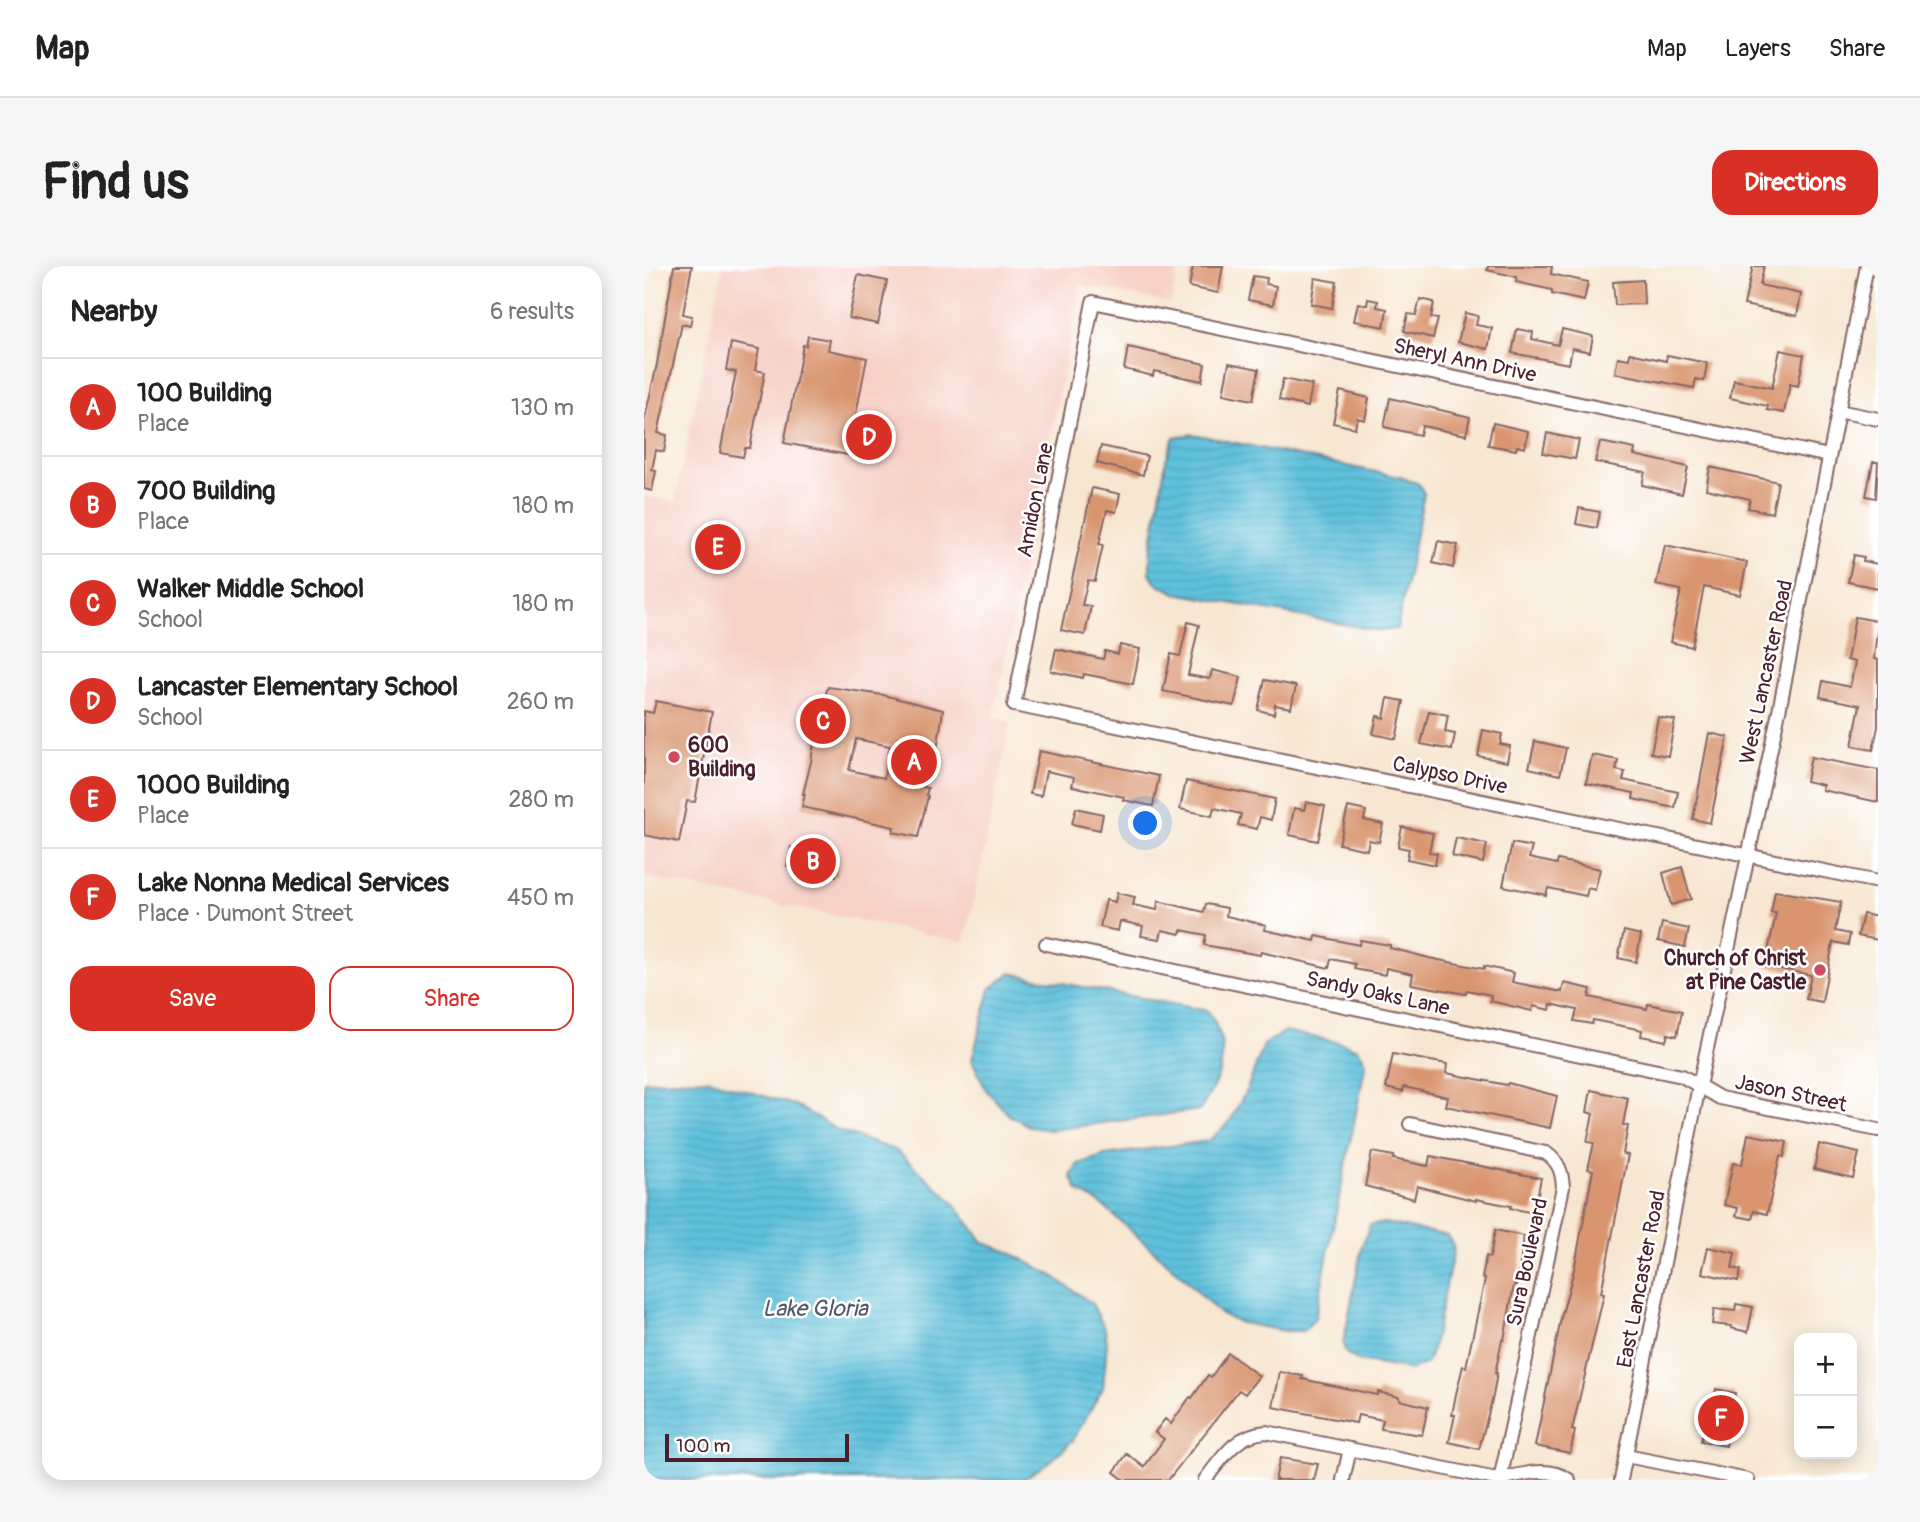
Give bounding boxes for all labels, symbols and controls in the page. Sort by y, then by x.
text: Map [35,28,90,69]
text: Map [1647,34,1687,63]
text: Layers [1725,34,1791,63]
text: Share [1829,34,1885,63]
button: Directions [1712,150,1878,215]
text: Find us [42,152,189,213]
text: Nearby [70,293,157,330]
text: 6 results [490,297,574,326]
street label: Sheryl Ann Drive [1391,332,1539,389]
text: 100 Building [137,377,272,409]
text: A [86,393,100,422]
text: 130 m [511,393,574,422]
text: Place [137,409,189,438]
pin: D [846,411,892,463]
street label: Amidon Lane [1011,440,1060,560]
text: 700 Building [137,475,275,507]
text: B [86,491,100,520]
text: 180 m [512,491,574,520]
text: Place [137,507,189,536]
pin: E [695,521,741,573]
text: Walker Middle School [137,573,364,605]
street label: West Lancaster Road [1734,577,1799,767]
text: C [86,589,100,618]
text: 180 m [512,589,574,618]
text: School [137,605,203,634]
text: Lancaster Elementary School [137,671,458,703]
text: D [86,687,100,716]
text: 260 m [507,687,574,716]
pin: C [800,695,846,747]
text: School [137,703,203,732]
place label: 600 Building [688,732,756,783]
pin: A [891,736,937,788]
marker: 600 Building [666,749,682,765]
street label: Calypso Drive [1390,750,1510,801]
text: 1000 Building [137,769,290,801]
text: E [87,785,99,814]
text: 280 m [508,785,574,814]
text: Place [137,801,189,830]
your location [1128,806,1162,840]
pin: B [790,835,836,887]
text: Lake Nonna Medical Services [137,867,449,899]
text: F [86,883,100,912]
text: 450 m [507,883,574,912]
text: Place · Dumont Street [137,899,353,928]
place label: Church of Christ at Pine Castle [1664,945,1807,996]
marker: Church of Christ at Pine Castle [1812,962,1828,978]
street label: Sandy Oaks Lane [1304,965,1453,1022]
button: Save [70,966,315,1031]
button: Share [329,966,574,1031]
street label: Jason Street [1732,1068,1850,1119]
street label: East Lancaster Road [1611,1188,1672,1370]
street label: Sura Boulevard [1501,1196,1554,1329]
water label: Lake Gloria [762,1294,869,1323]
map controls [1794,1333,1857,1459]
button: + [1794,1333,1857,1396]
pin: F [1698,1392,1744,1444]
button: − [1794,1396,1857,1459]
scale bar [665,1431,849,1463]
text: 100 m [676,1434,730,1458]

